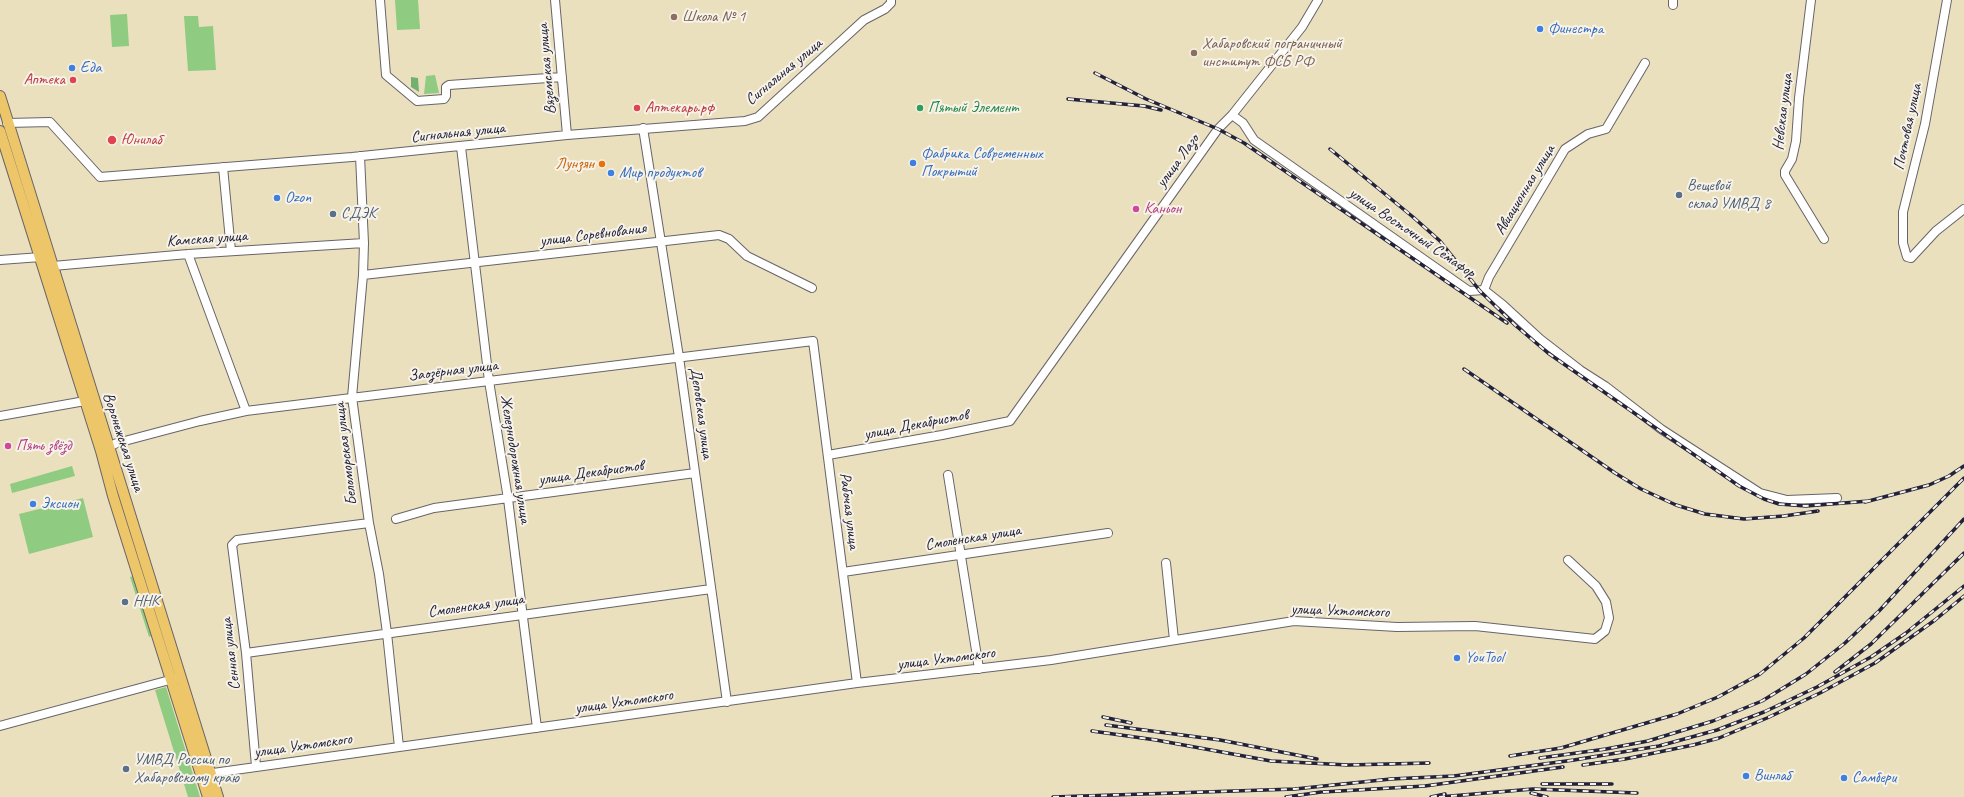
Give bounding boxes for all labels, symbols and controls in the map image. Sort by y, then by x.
place label: Школа № 1 [682,7,745,27]
marker: Школа № 1 [669,12,679,22]
place label: Финестра [1548,19,1603,39]
street label: Вяземская улица [533,23,561,115]
marker: Финестра [1535,24,1545,34]
street label: Сигнальная улица [742,34,826,110]
place label: Хабаровский пограничный институт ФСБ РФ [1202,34,1342,72]
marker: Хабаровский пограничный институт ФСБ РФ [1189,48,1199,58]
place label: Еда [80,58,101,78]
marker: Еда [67,63,77,73]
place label: Аптека [24,70,65,90]
street label: Невская улица [1769,73,1797,151]
marker: Аптека [68,75,78,85]
street label: Почтовая улица [1889,82,1927,172]
place label: Аптекарь.рф [645,98,714,118]
place label: Пятый Элемент [928,98,1018,118]
marker: Аптекарь.рф [632,103,642,113]
marker: Пятый Элемент [915,103,925,113]
street label: Сигнальная улица [410,119,506,147]
place label: Юнилаб [121,130,161,150]
street label: улица Лазо [1152,131,1204,191]
marker: Юнилаб [106,134,118,146]
street label: Авиационная улица [1491,141,1559,239]
place label: Фабрика Современных Покрытий [921,144,1042,182]
place label: Лунзян [556,154,594,174]
marker: Фабрика Современных Покрытий [908,158,918,168]
marker: Лунзян [597,159,607,169]
place label: Мир продуктов [619,163,701,183]
marker: Мир продуктов [606,168,616,178]
place label: Вещевой склад УМВД 8 [1687,176,1770,214]
street label: улица Восточный Семафор [1345,184,1479,282]
place label: Ozon [285,188,311,208]
marker: Вещевой склад УМВД 8 [1674,190,1684,200]
marker: Ozon [272,193,282,203]
place label: Каньон [1144,199,1181,219]
place label: СДЭК [341,204,376,224]
marker: Каньон [1131,204,1141,214]
marker: СДЭК [328,209,338,219]
street label: улица Соревнования [539,219,647,251]
street label: Камская улица [166,227,248,251]
street label: Заозёрная улица [407,356,499,386]
street label: Деповская улица [685,366,717,460]
street label: Воронежская улица [98,390,148,494]
street label: Железнодорожная улица [495,393,535,525]
street label: Беломорская улица [330,401,362,507]
street label: улица Декабристов [862,405,970,445]
place label: Пять звёзд [16,436,71,456]
marker: Пять звёзд [3,441,13,451]
street label: улица Декабристов [537,456,645,490]
street label: Рабочая улица [835,472,863,550]
place label: Эксион [41,494,78,514]
marker: Эксион [28,499,38,509]
street label: Смоленская улица [924,521,1022,555]
street label: Смоленская улица [427,590,525,622]
place label: ННК [133,592,159,612]
marker: ННК [120,597,130,607]
street label: улица Ухтомского [1290,600,1390,622]
street label: Сенная улица [217,617,245,691]
street label: улица Ухтомского [896,643,996,675]
place label: YouTool [1465,648,1504,668]
marker: YouTool [1452,653,1462,663]
street label: улица Ухтомского [574,686,674,718]
street label: улица Ухтомского [253,730,353,762]
place label: УМВД России по Хабаровскому краю [134,750,239,788]
marker: УМВД России по Хабаровскому краю [121,764,131,774]
place label: Винлаб [1754,766,1791,786]
place label: Самбери [1852,768,1896,788]
marker: Винлаб [1741,771,1751,781]
marker: Самбери [1839,773,1849,783]

